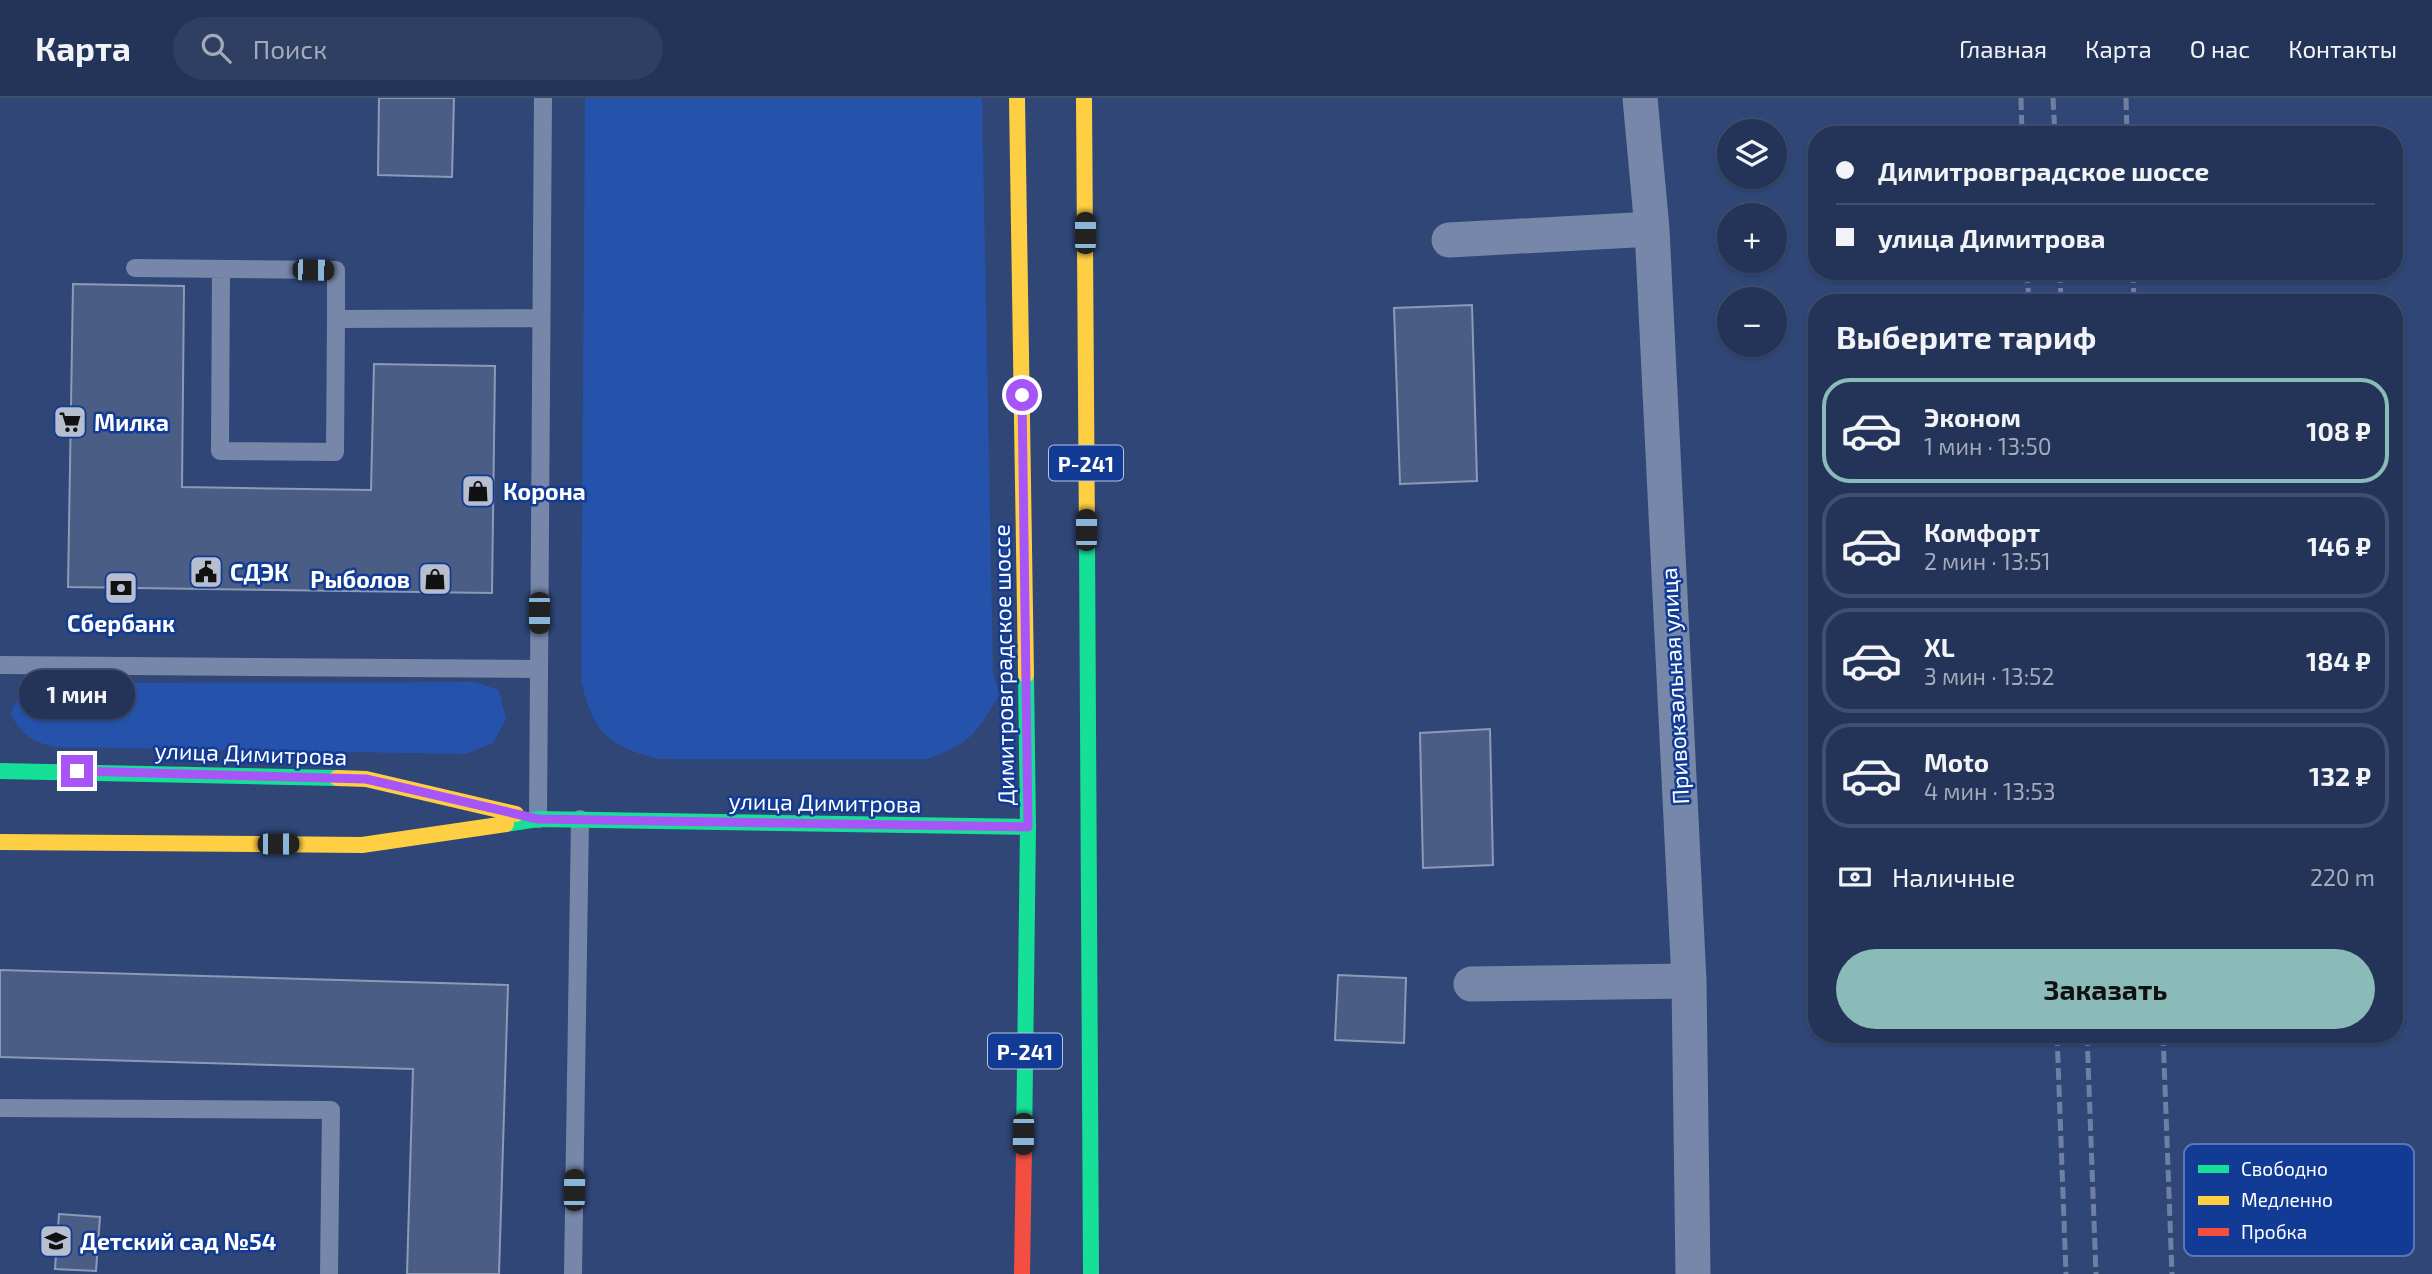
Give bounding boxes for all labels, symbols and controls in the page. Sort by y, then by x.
search box [173,17,663,80]
text: Карта [35,28,131,68]
icon: search [197,29,235,67]
text: Поиск [253,33,327,64]
text: Главная [1959,34,2047,63]
text: Карта [2085,34,2152,63]
text: О нас [2190,34,2250,63]
text: Контакты [2288,34,2397,63]
map controls [1717,119,1787,357]
button: layers [1717,119,1787,189]
text: Димитровградское шоссе [1878,155,2209,186]
button: + [1717,203,1787,273]
car [1075,212,1096,254]
text: улица Димитрова [1878,222,2105,253]
car [292,259,335,281]
button: − [1717,287,1787,357]
text: Выберите тариф [1836,317,2096,355]
route start [1006,379,1038,411]
icon: car [1840,399,1903,462]
text: Эконом [1924,401,2021,432]
supermarket icon: Милка [51,403,89,441]
place label: Милка [94,408,169,436]
text: 108 ₽ [2306,415,2371,446]
text: 1 мин · 13:50 [1924,432,2052,460]
road number: Р-241 [1049,446,1123,480]
shop icon: Корона [459,472,497,510]
place label: Корона [503,477,586,505]
car [1076,509,1097,551]
icon: car [1840,514,1903,577]
text: Комфорт [1924,516,2040,547]
street label: Димитровградское шоссе [987,524,1019,806]
text: 146 ₽ [2307,530,2371,561]
text: 2 мин · 13:51 [1924,547,2051,575]
public building icon: СДЭК [187,553,225,591]
place label: СДЭК [230,558,289,586]
shop icon: Рыболов [416,560,454,598]
place label: Рыболов [310,565,410,593]
street label: Привокзальная улица [1654,567,1695,805]
bank icon: Сбербанк [102,569,140,607]
car [529,592,550,634]
place label: Сбербанк [67,609,175,637]
icon: car [1840,629,1903,692]
text: XL [1924,631,1955,662]
text: 184 ₽ [2306,645,2371,676]
text: 3 мин · 13:52 [1924,662,2054,690]
callout: 1 мин [19,670,135,718]
text: 1 мин [47,680,107,708]
street label: улица Димитрова [154,736,348,771]
icon: car [1840,744,1903,807]
text: Moto [1924,746,1989,777]
route end [61,755,93,787]
text: 132 ₽ [2309,760,2371,791]
text: 4 мин · 13:53 [1924,777,2056,805]
street label: улица Димитрова [728,786,922,819]
car [258,834,300,855]
icon: cash [1836,858,1874,896]
text: Наличные [1892,861,2015,892]
text: 220 m [2310,863,2375,891]
button: Заказать [1836,949,2375,1029]
road number: Р-241 [988,1034,1062,1068]
car [1013,1113,1034,1155]
legend [2184,1144,2414,1256]
text: Свободно [2241,1157,2328,1180]
car [564,1169,585,1211]
text: Медленно [2241,1188,2333,1211]
text: Пробка [2241,1220,2307,1243]
school or university icon: Детский сад №54 [37,1222,75,1260]
place label: Детский сад №54 [80,1227,276,1255]

